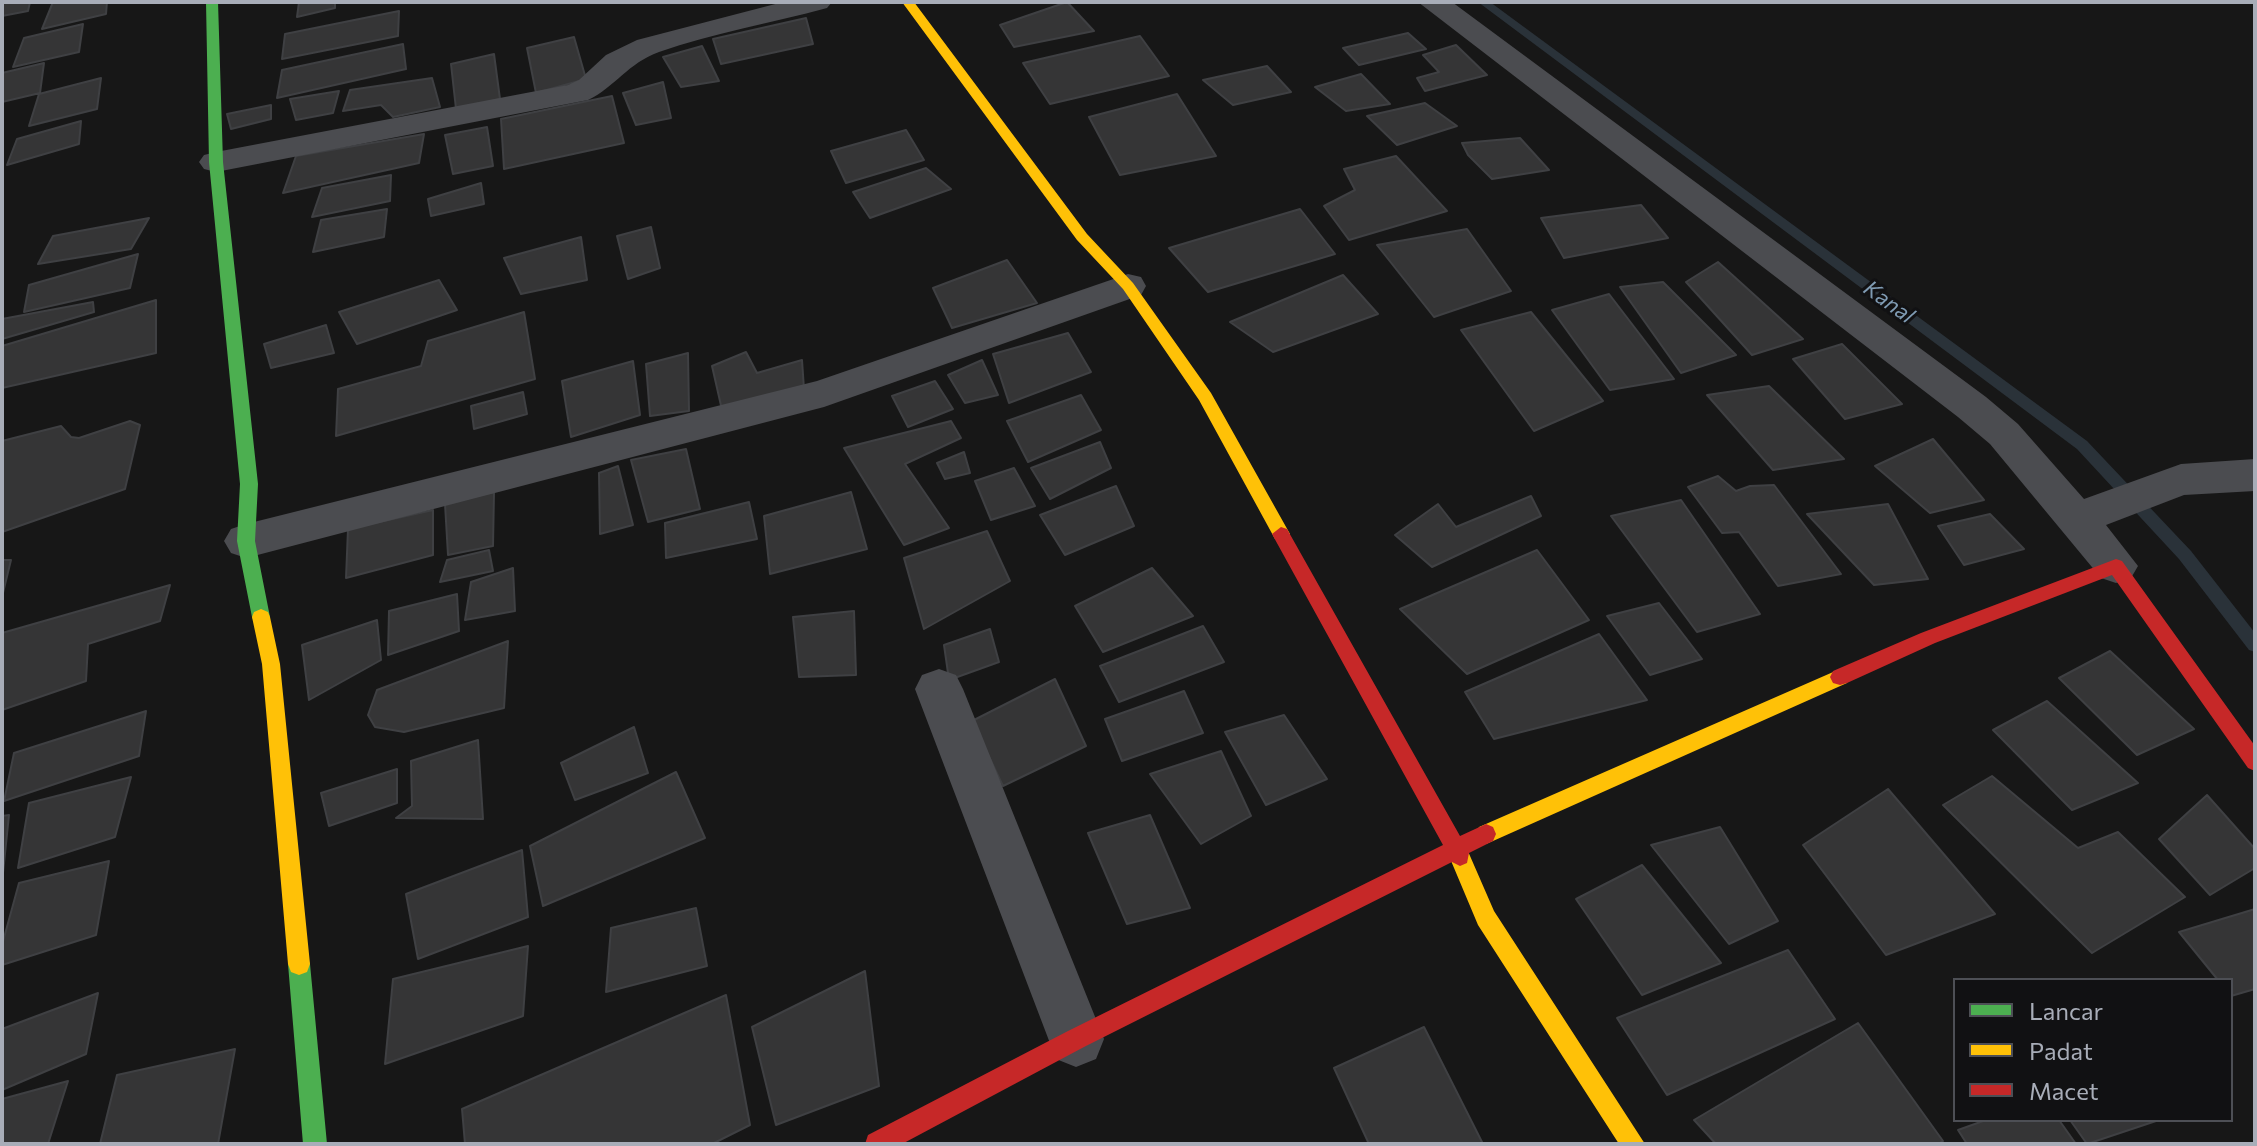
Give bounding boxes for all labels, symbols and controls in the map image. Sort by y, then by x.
water label: Kanal [1859,275,1919,329]
legend [1953,978,2233,1122]
text: Lancar [2029,996,2103,1025]
text: Padat [2029,1036,2093,1065]
text: Macet [2029,1076,2099,1105]

